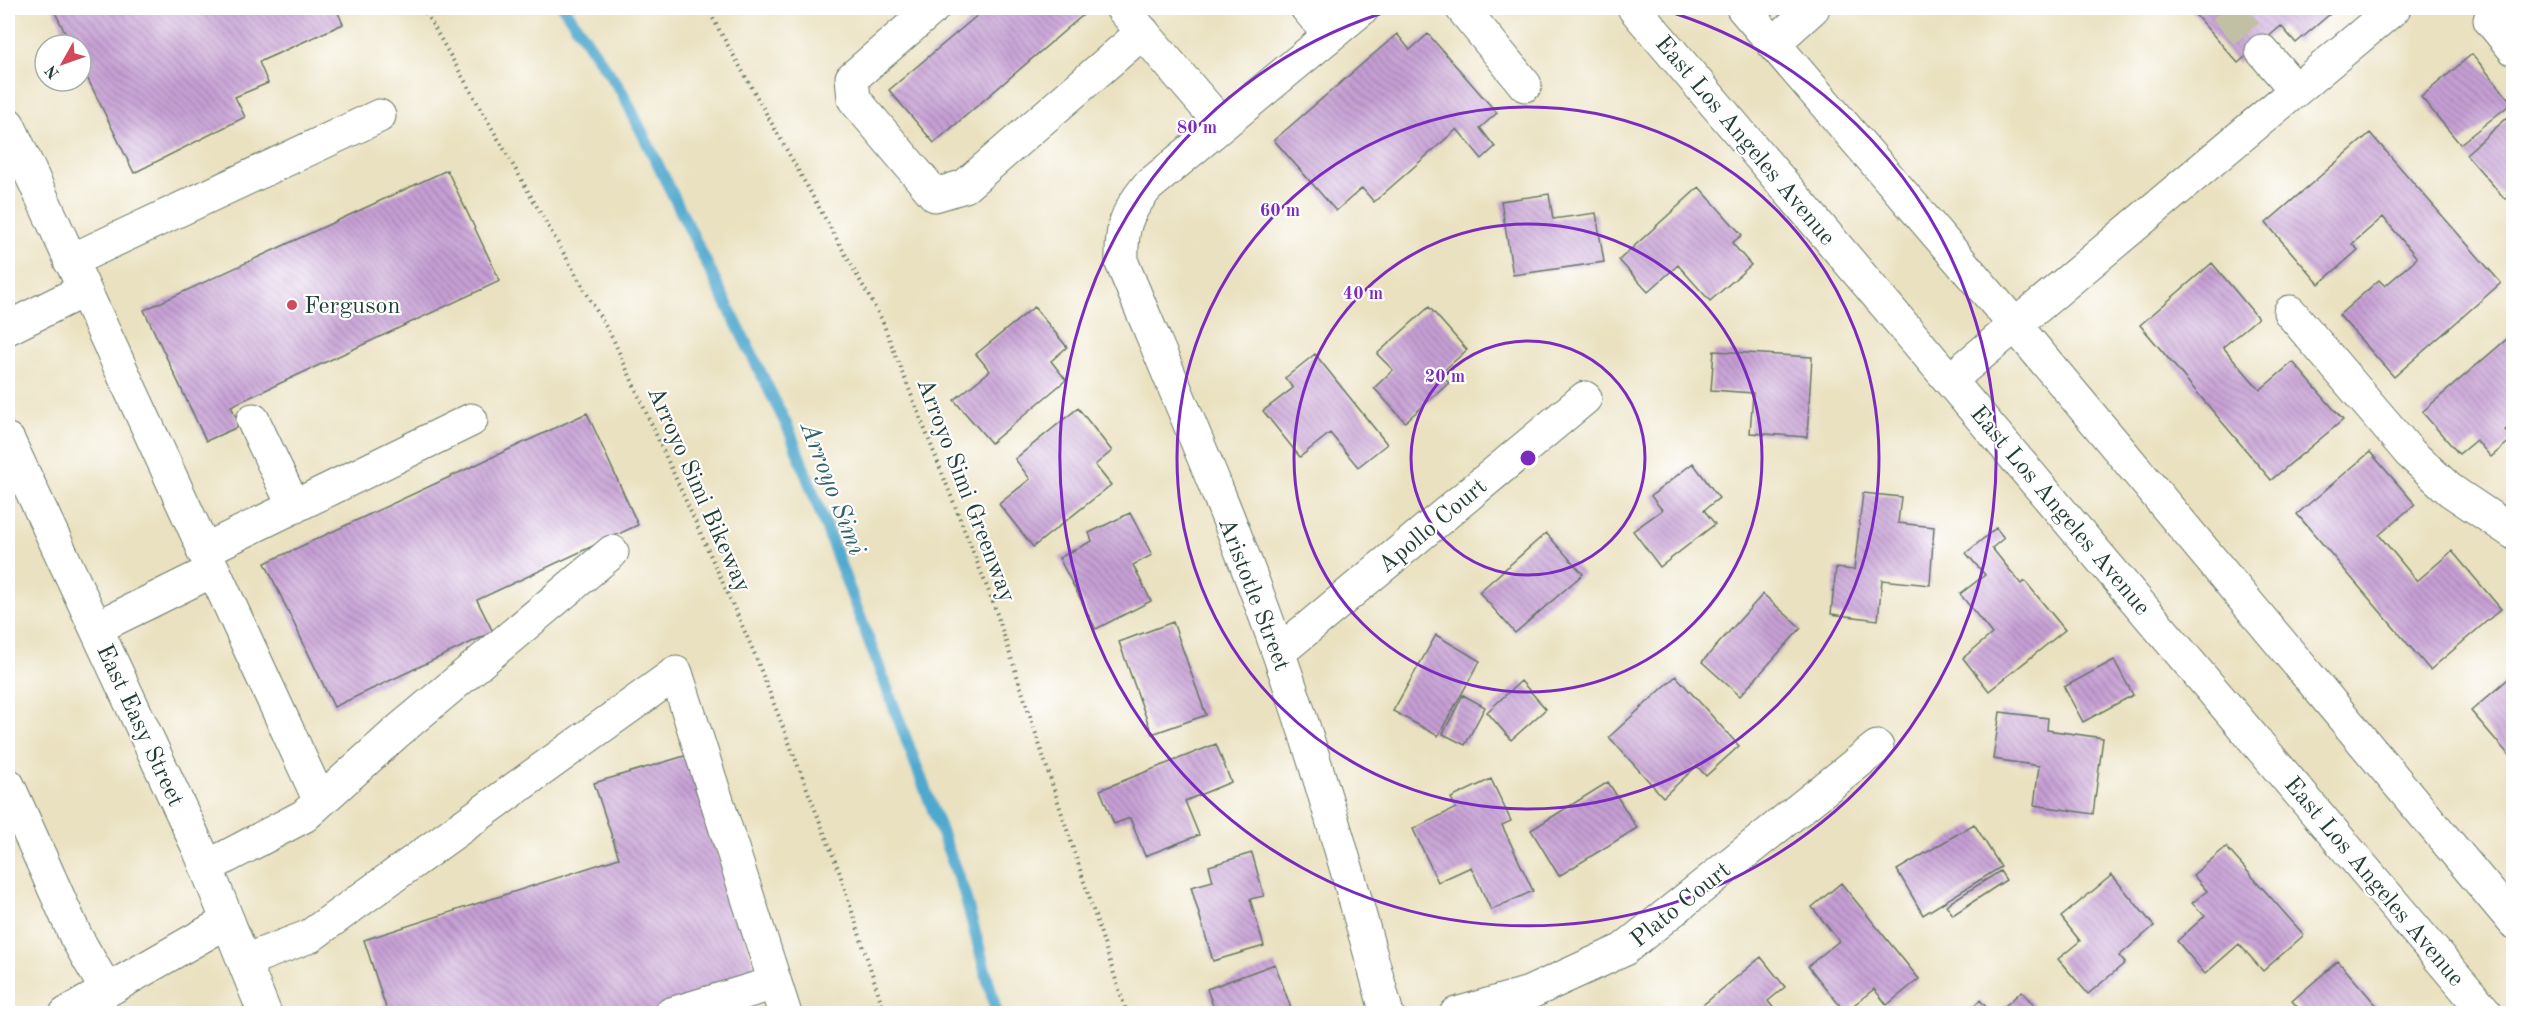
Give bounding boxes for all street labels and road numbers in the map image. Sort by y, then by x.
street label: East Los Angeles Avenue [1650,32,1839,251]
street label: Arroyo Simi Greenway [911,375,1019,606]
street label: Arroyo Simi Bikeway [642,383,754,597]
street label: East Los Angeles Avenue [1965,402,2154,621]
street label: Apollo Court [1375,474,1492,579]
street label: Aristotle Street [1213,515,1293,674]
street label: East Easy Street [91,641,187,811]
street label: East Los Angeles Avenue [2279,773,2468,992]
street label: Plato Court [1627,858,1736,953]

